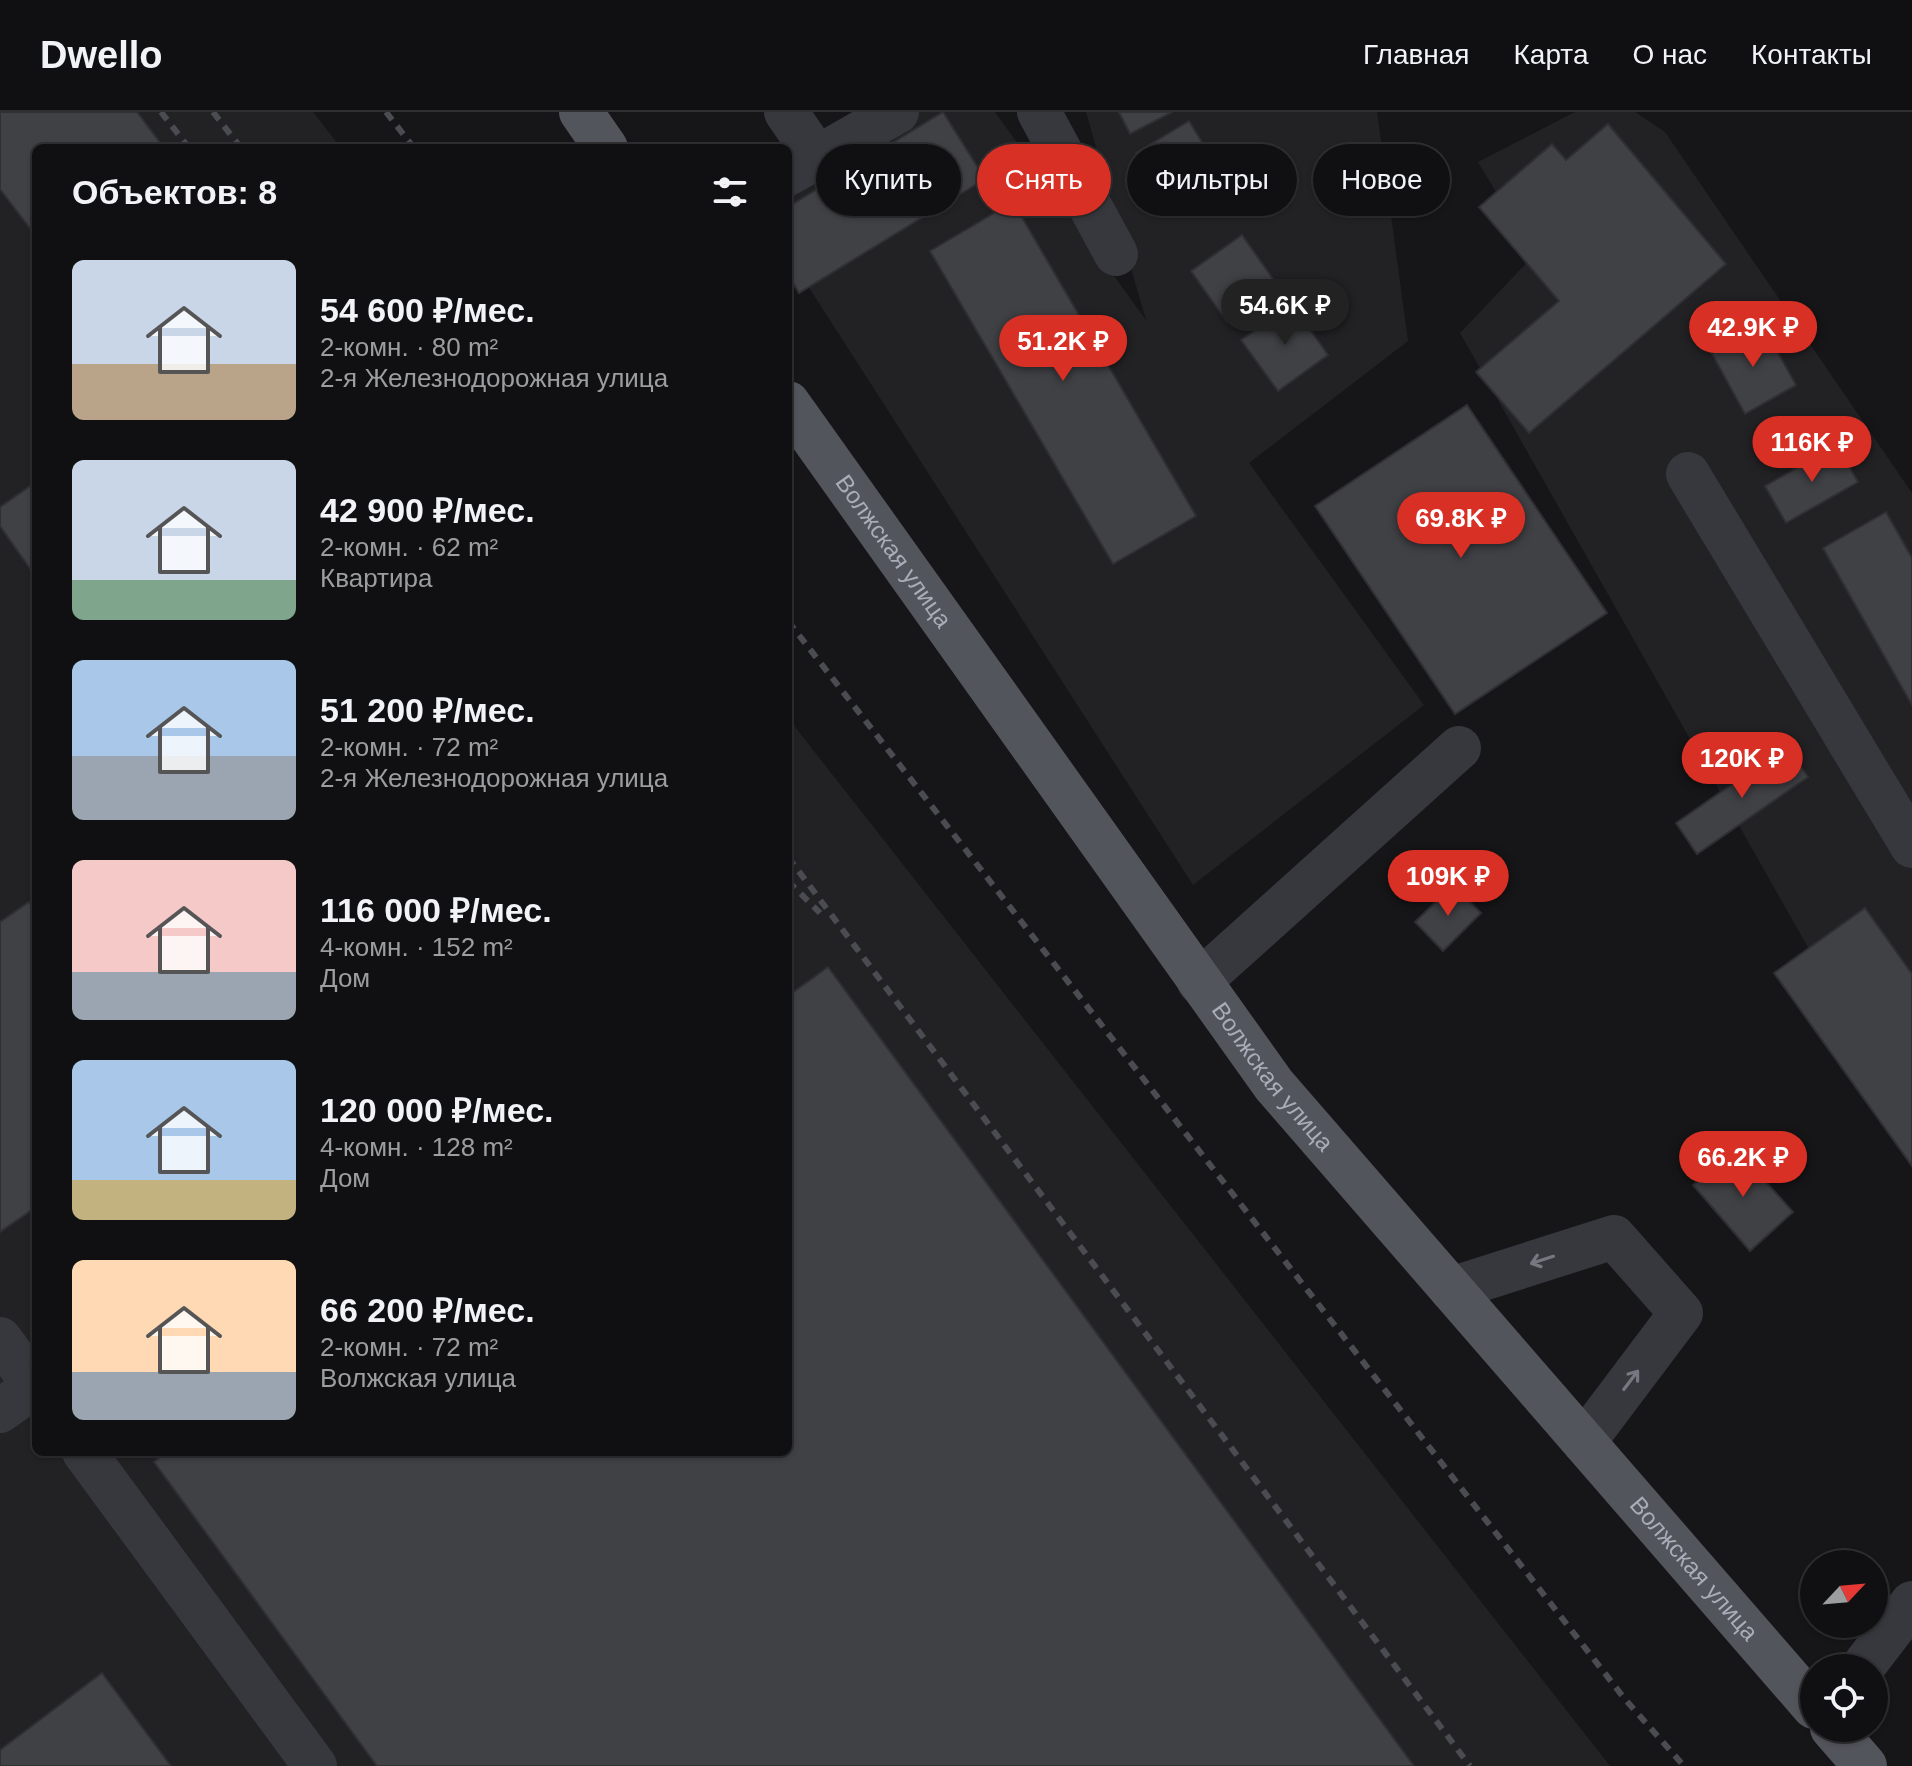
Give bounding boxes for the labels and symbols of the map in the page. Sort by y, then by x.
pin: 54.6K ₽ [1211,279,1359,347]
pin: 42.9K ₽ [1679,301,1827,369]
pin: 51.2K ₽ [989,315,1137,383]
pin: 116K ₽ [1747,416,1877,484]
street label: Волжская улица [831,469,958,633]
pin: 69.8K ₽ [1387,492,1535,560]
pin: 120K ₽ [1677,732,1807,800]
pin: 109K ₽ [1383,850,1513,918]
street label: Волжская улица [1207,997,1339,1157]
pin: 66.2K ₽ [1669,1131,1817,1199]
one-way arrow [1529,1254,1554,1269]
one-way arrow [1622,1370,1639,1391]
street label: Волжская улица [1625,1491,1764,1646]
north arrow [1800,1550,1888,1638]

